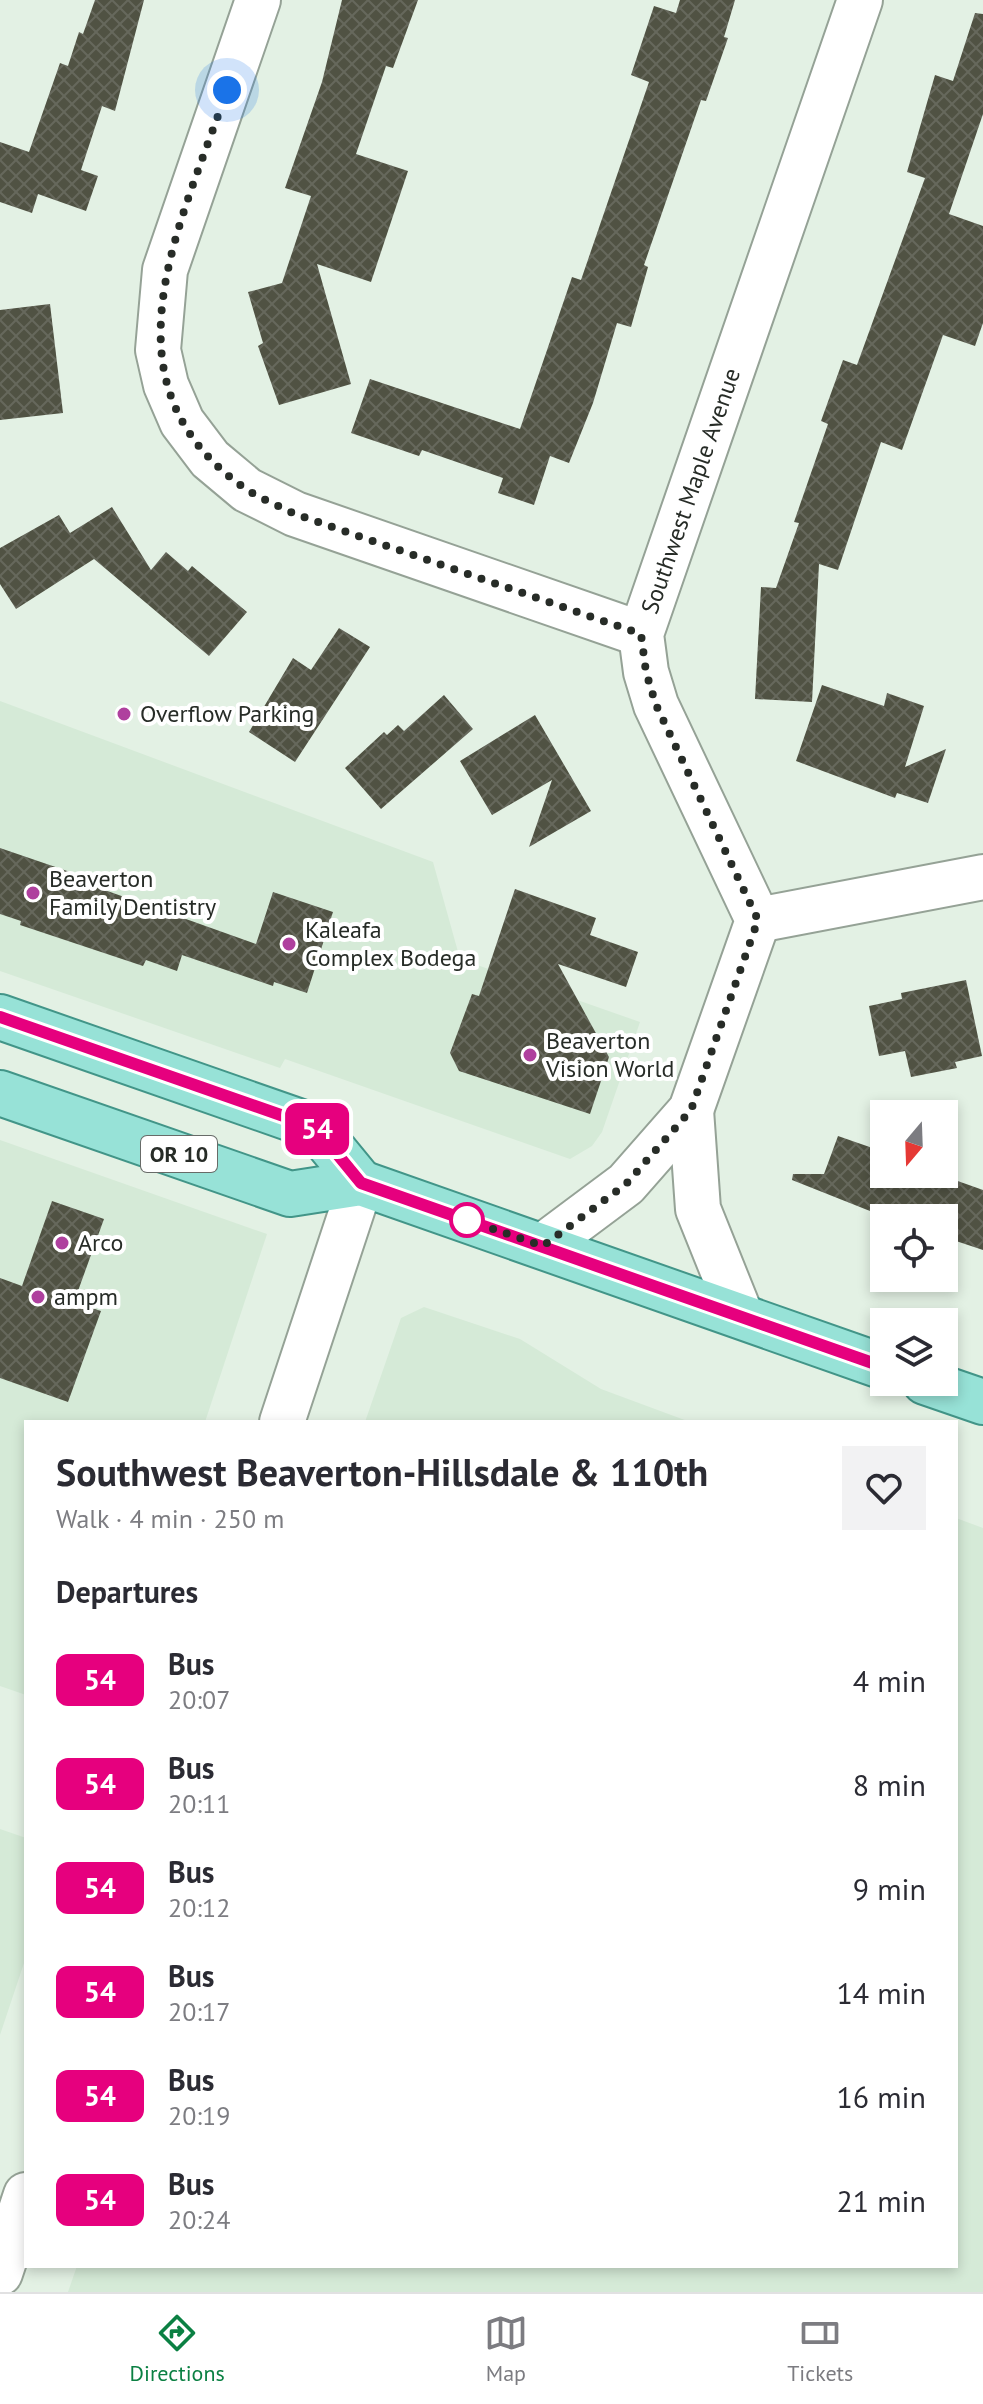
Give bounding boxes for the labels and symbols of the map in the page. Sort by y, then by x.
your location [207,70,247,110]
street label: Southwest Maple Avenue [634,364,747,618]
place label: Overflow Parking [140,698,314,729]
marker: Overflow Parking [115,705,133,723]
place label: Beaverton Family Dentistry [49,863,216,922]
marker: Beaverton Family Dentistry [24,884,42,902]
place label: Kaleafa Complex Bodega [305,914,476,973]
marker: Kaleafa Complex Bodega [280,935,298,953]
place label: Beaverton Vision World [545,1025,674,1084]
marker: Beaverton Vision World [521,1046,539,1064]
north arrow [870,1100,958,1188]
line badge: 54 [281,1103,353,1155]
road number: OR 10 [141,1136,217,1172]
unlabelled marker [450,1203,484,1237]
place label: Arco [78,1227,123,1258]
marker: Arco [53,1234,71,1252]
place label: ampm [54,1281,118,1312]
marker: ampm [29,1288,47,1306]

